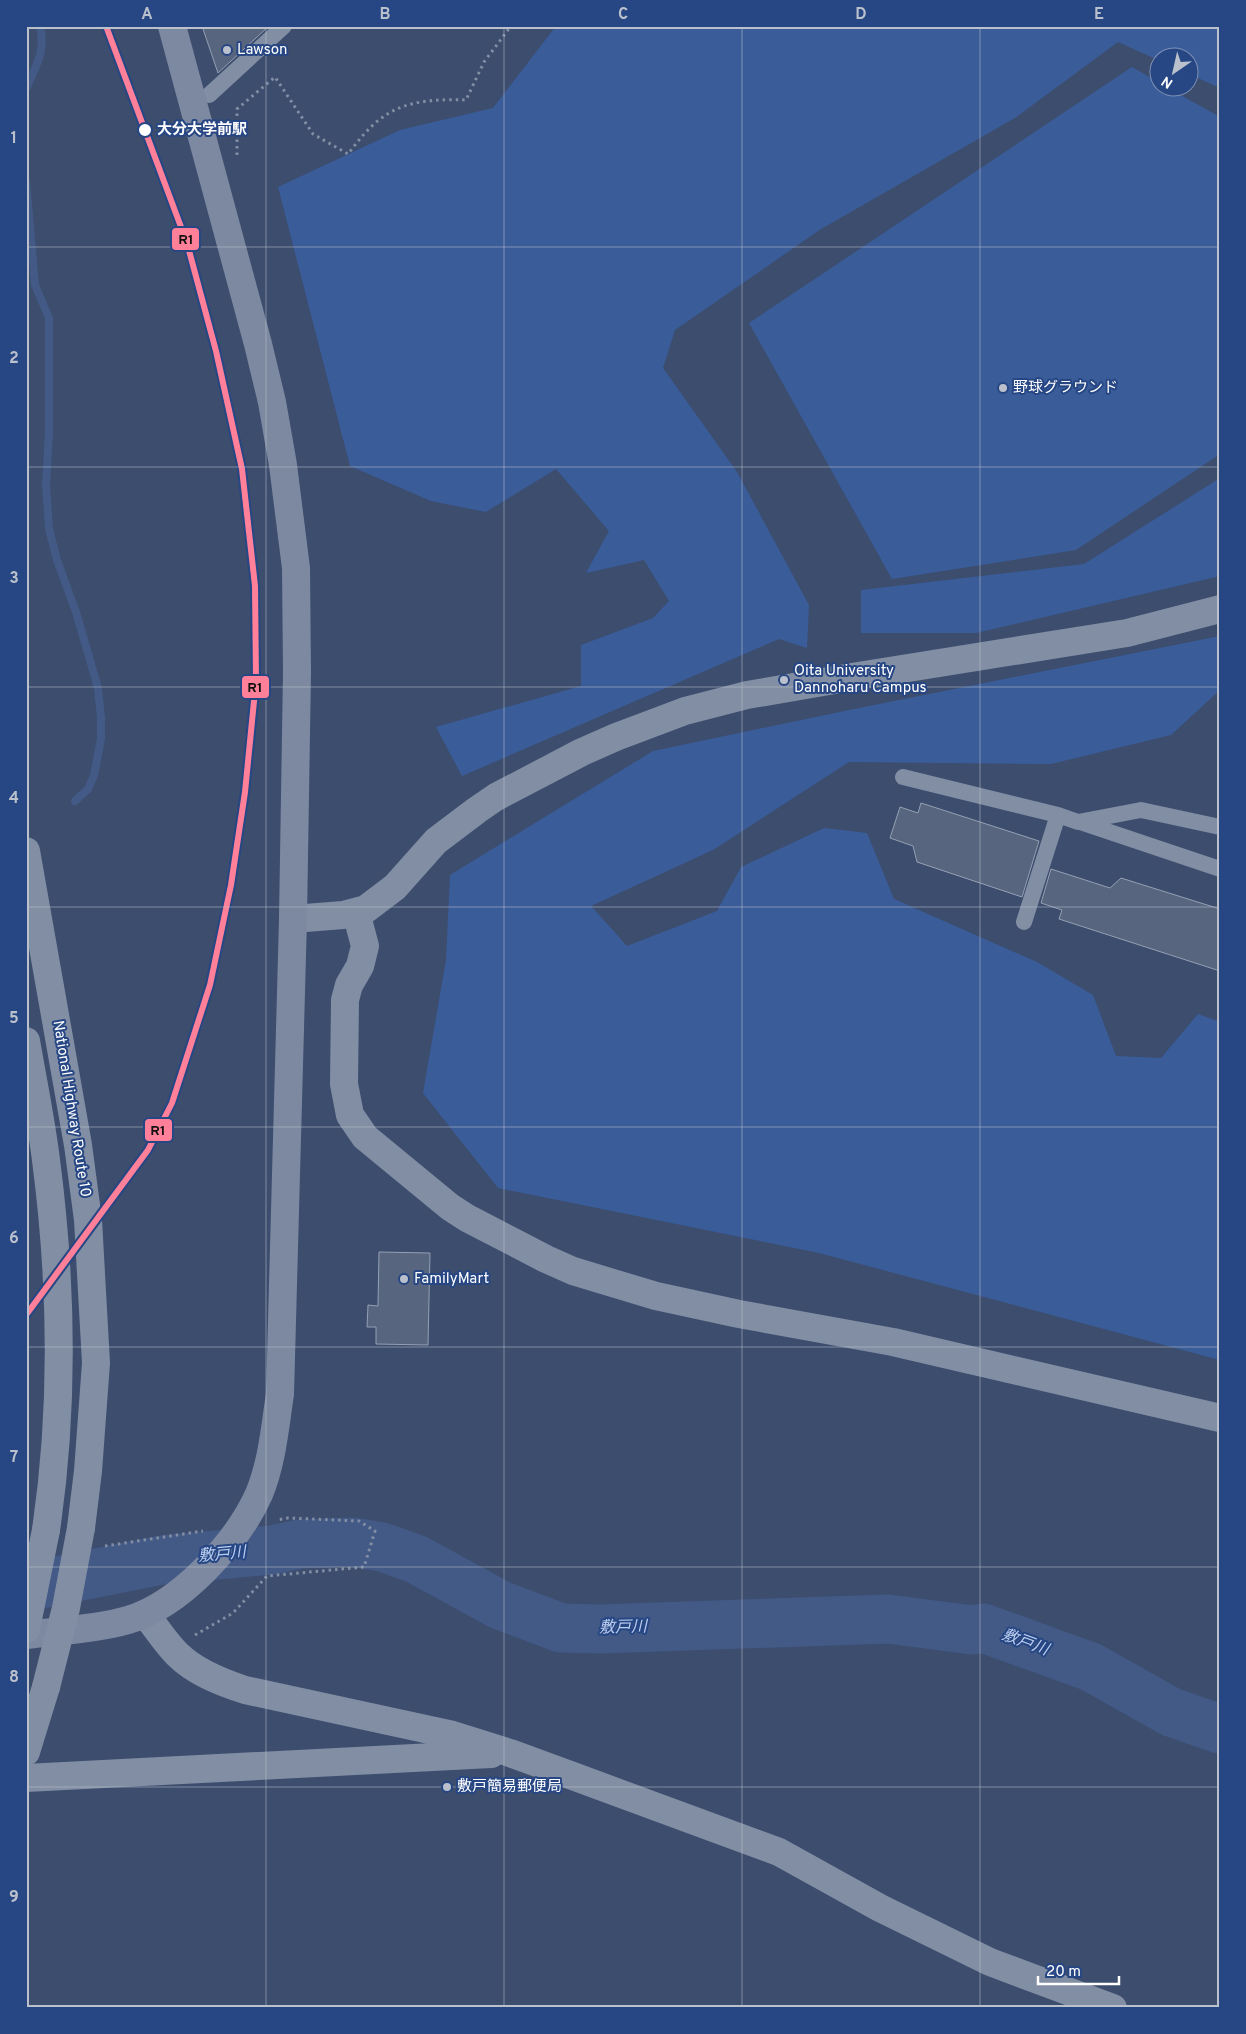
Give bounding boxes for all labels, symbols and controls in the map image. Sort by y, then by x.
text: A [141,5,153,25]
text: B [379,5,391,25]
text: C [618,5,628,25]
text: D [855,5,867,25]
text: E [1094,5,1104,25]
place label: Lawson [237,41,287,60]
marker: Lawson [221,44,233,56]
north arrow [1148,48,1198,98]
text: N [1159,72,1176,91]
place label: 大分大学前駅 [157,120,247,140]
marker: 大分大学前駅 [137,122,153,138]
text: 1 [11,129,17,149]
line badge: R1 [171,227,200,251]
text: R1 [178,232,194,249]
text: 2 [9,349,19,369]
place label: 野球グラウンド [1013,379,1118,398]
marker: 野球グラウンド [997,382,1009,394]
text: 3 [9,569,19,589]
place label: Oita University Dannoharu Campus [794,662,927,698]
marker: Oita University Dannoharu Campus [778,674,790,686]
line badge: R1 [241,675,270,699]
text: R1 [247,680,263,697]
text: 4 [9,789,19,809]
text: 5 [9,1009,19,1029]
street label: National Highway Route 10 [48,1019,94,1199]
line badge: R1 [144,1118,173,1142]
text: R1 [150,1123,166,1140]
text: 6 [9,1229,19,1249]
place label: FamilyMart [414,1270,489,1289]
marker: FamilyMart [398,1273,410,1285]
text: 7 [10,1448,18,1468]
water label: 敷戸川 [197,1543,249,1567]
water label: 敷戸川 [599,1618,649,1638]
water label: 敷戸川 [999,1625,1053,1661]
text: 8 [9,1668,19,1688]
place label: 敷戸簡易郵便局 [457,1777,562,1797]
marker: 敷戸簡易郵便局 [441,1781,453,1793]
text: 9 [9,1888,19,1908]
scale bar [1038,1954,1120,1986]
text: 20 m [1046,1963,1081,1982]

